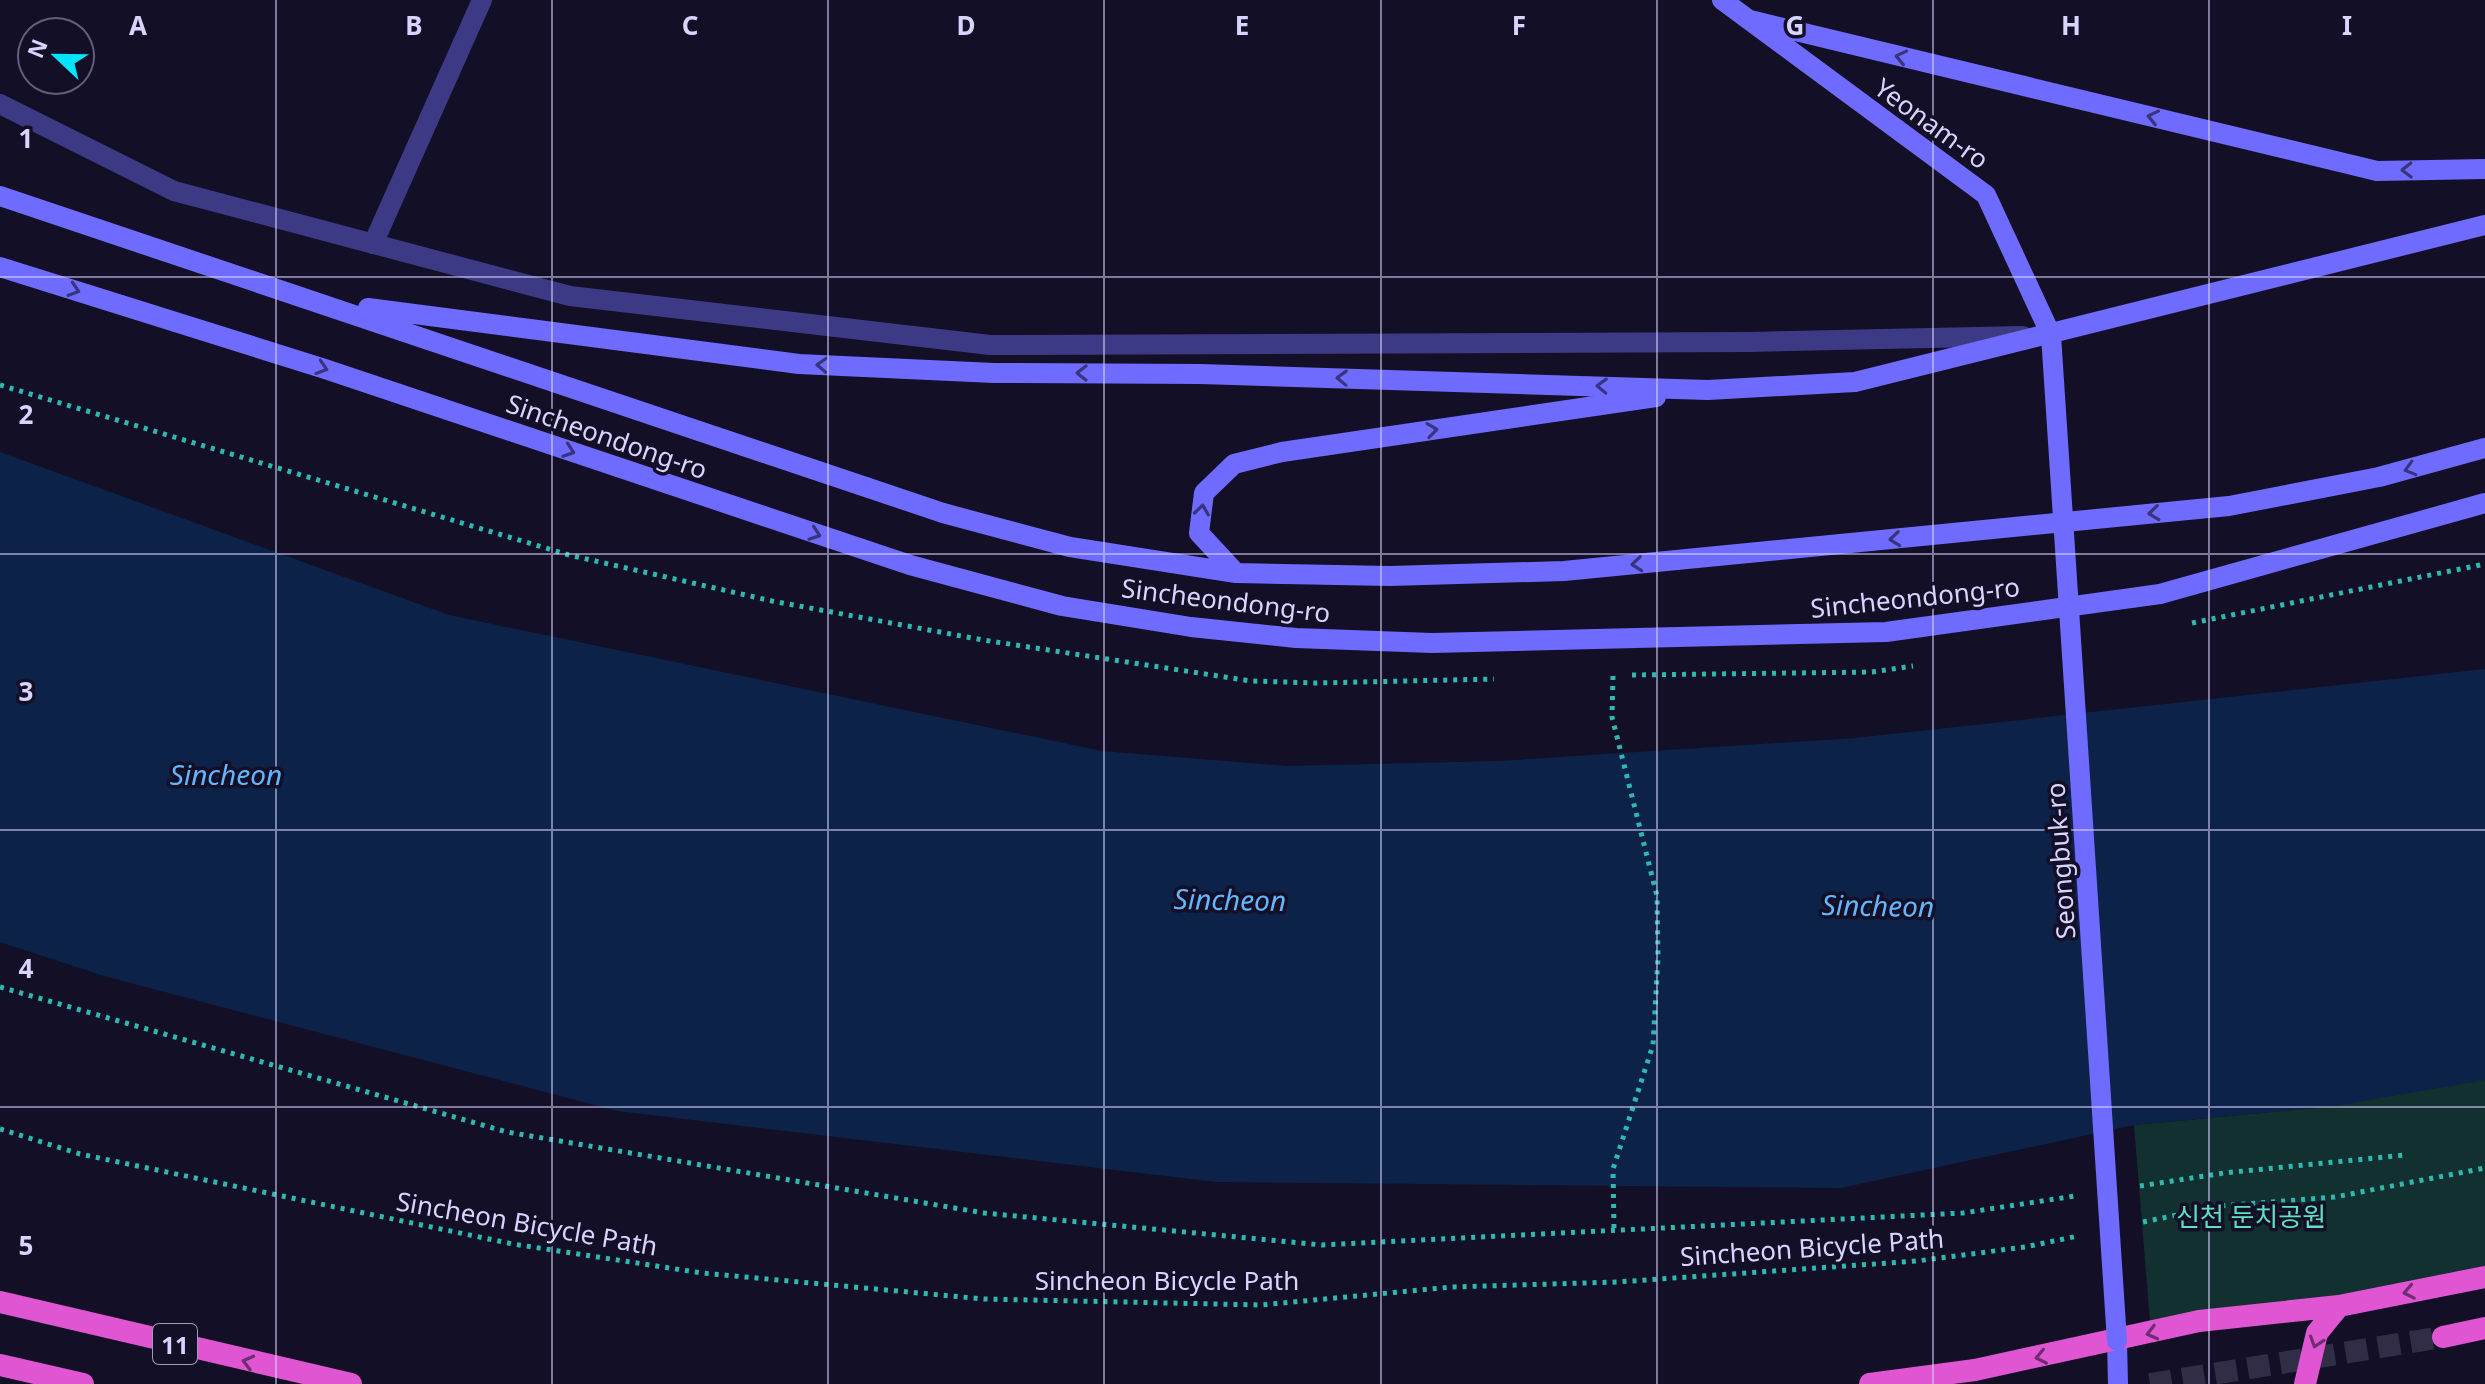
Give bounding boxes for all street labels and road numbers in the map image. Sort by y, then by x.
street label: Yeonam-ro [1868,69,1996,177]
street label: Sincheondong-ro [502,385,712,487]
street label: Sincheondong-ro [1809,568,2021,626]
street label: Sincheondong-ro [1120,569,1332,631]
street label: Seongbuk-ro [2037,781,2083,941]
street label: Sincheon Bicycle Path [394,1182,660,1264]
street label: Sincheon Bicycle Path [1679,1220,1945,1274]
street label: Sincheon Bicycle Path [1035,1262,1299,1298]
road number: 11 [153,1324,197,1364]

